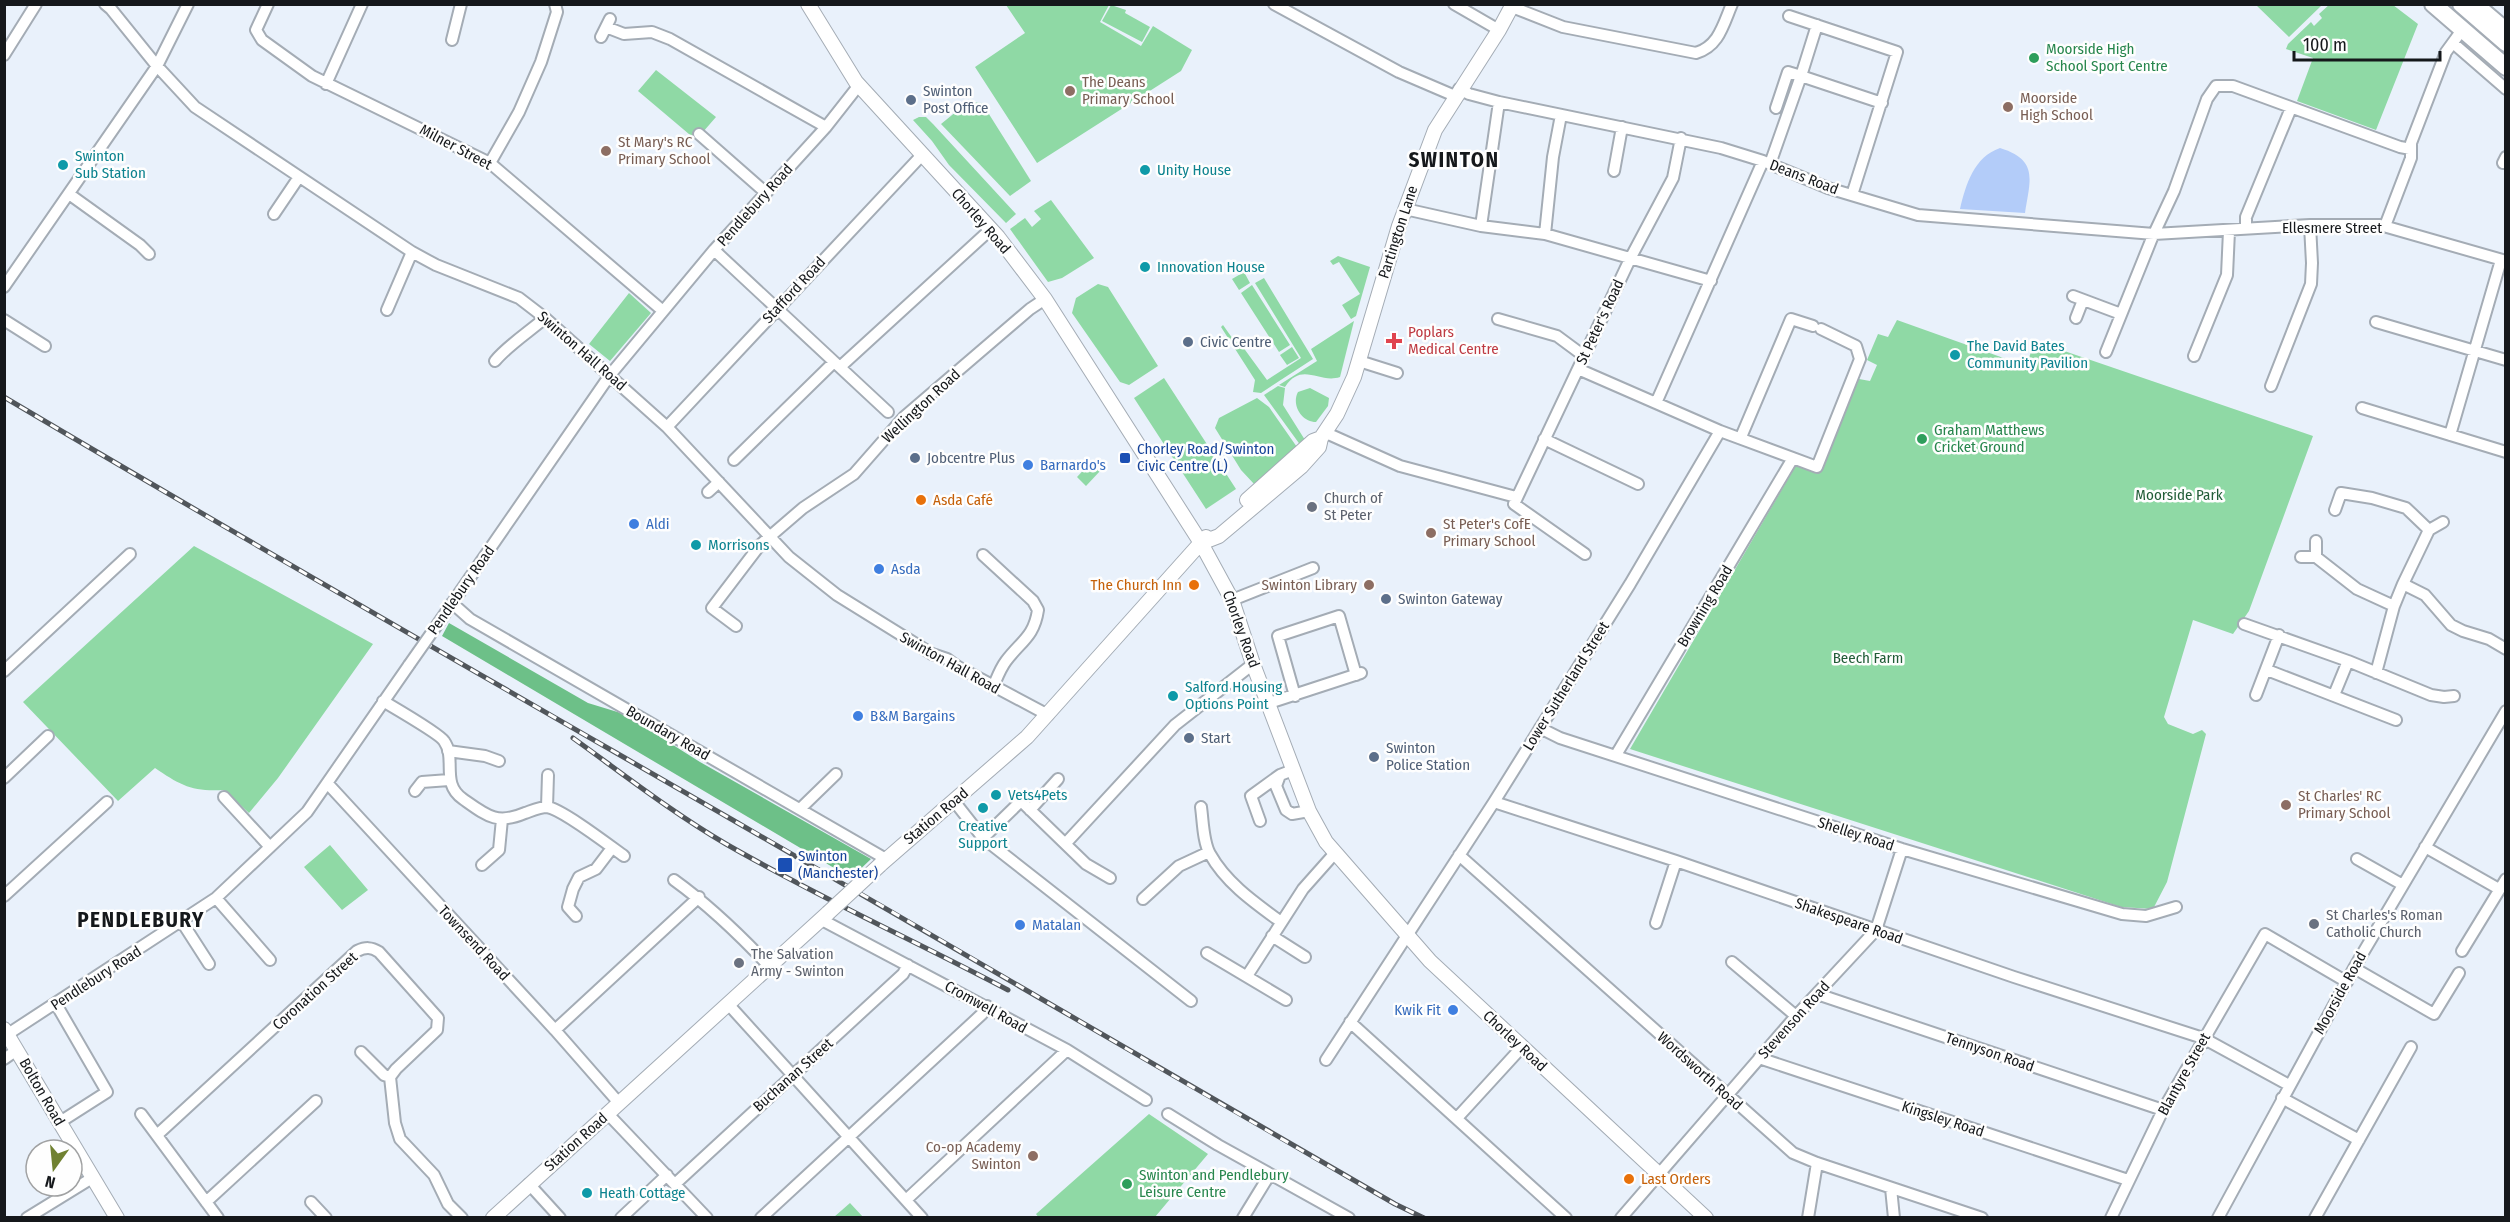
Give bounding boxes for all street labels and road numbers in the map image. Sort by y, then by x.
street label: Milner Street [417,120,495,174]
street label: Deans Road [1767,156,1841,198]
street label: Pendlebury Road [713,160,797,250]
street label: Partington Lane [1375,183,1421,281]
street label: Chorley Road [948,185,1014,257]
street label: Ellesmere Street [2282,219,2382,237]
street label: Stafford Road [759,253,829,327]
street label: St Peter's Road [1572,277,1628,367]
street label: Swinton Hall Road [534,308,630,394]
street label: Wellington Road [878,365,964,447]
street label: Pendlebury Road [424,542,498,638]
street label: Browning Road [1674,562,1736,650]
street label: Chorley Road [1219,588,1263,670]
street label: Lower Sutherland Street [1519,618,1613,754]
street label: Swinton Hall Road [897,628,1003,698]
street label: Boundary Road [623,702,713,764]
street label: Station Road [900,784,972,848]
street label: Shelley Road [1816,813,1896,855]
street label: Shakespeare Road [1793,894,1905,948]
street label: Townsend Road [435,902,513,984]
street label: Pendlebury Road [47,942,145,1014]
street label: Coronation Street [269,948,361,1034]
street label: Moorside Road [2310,949,2370,1037]
street label: Cromwell Road [942,977,1030,1037]
street label: Stevenson Road [1754,977,1834,1063]
street label: Chorley Road [1479,1007,1551,1075]
street label: Wordsworth Road [1654,1028,1746,1114]
street label: Tennyson Road [1943,1028,2037,1076]
street label: Blantyre Street [2154,1030,2214,1118]
street label: Buchanan Street [749,1034,837,1116]
street label: Bolton Road [15,1055,69,1129]
street label: Kingsley Road [1900,1097,1986,1141]
street label: Station Road [541,1109,611,1175]

